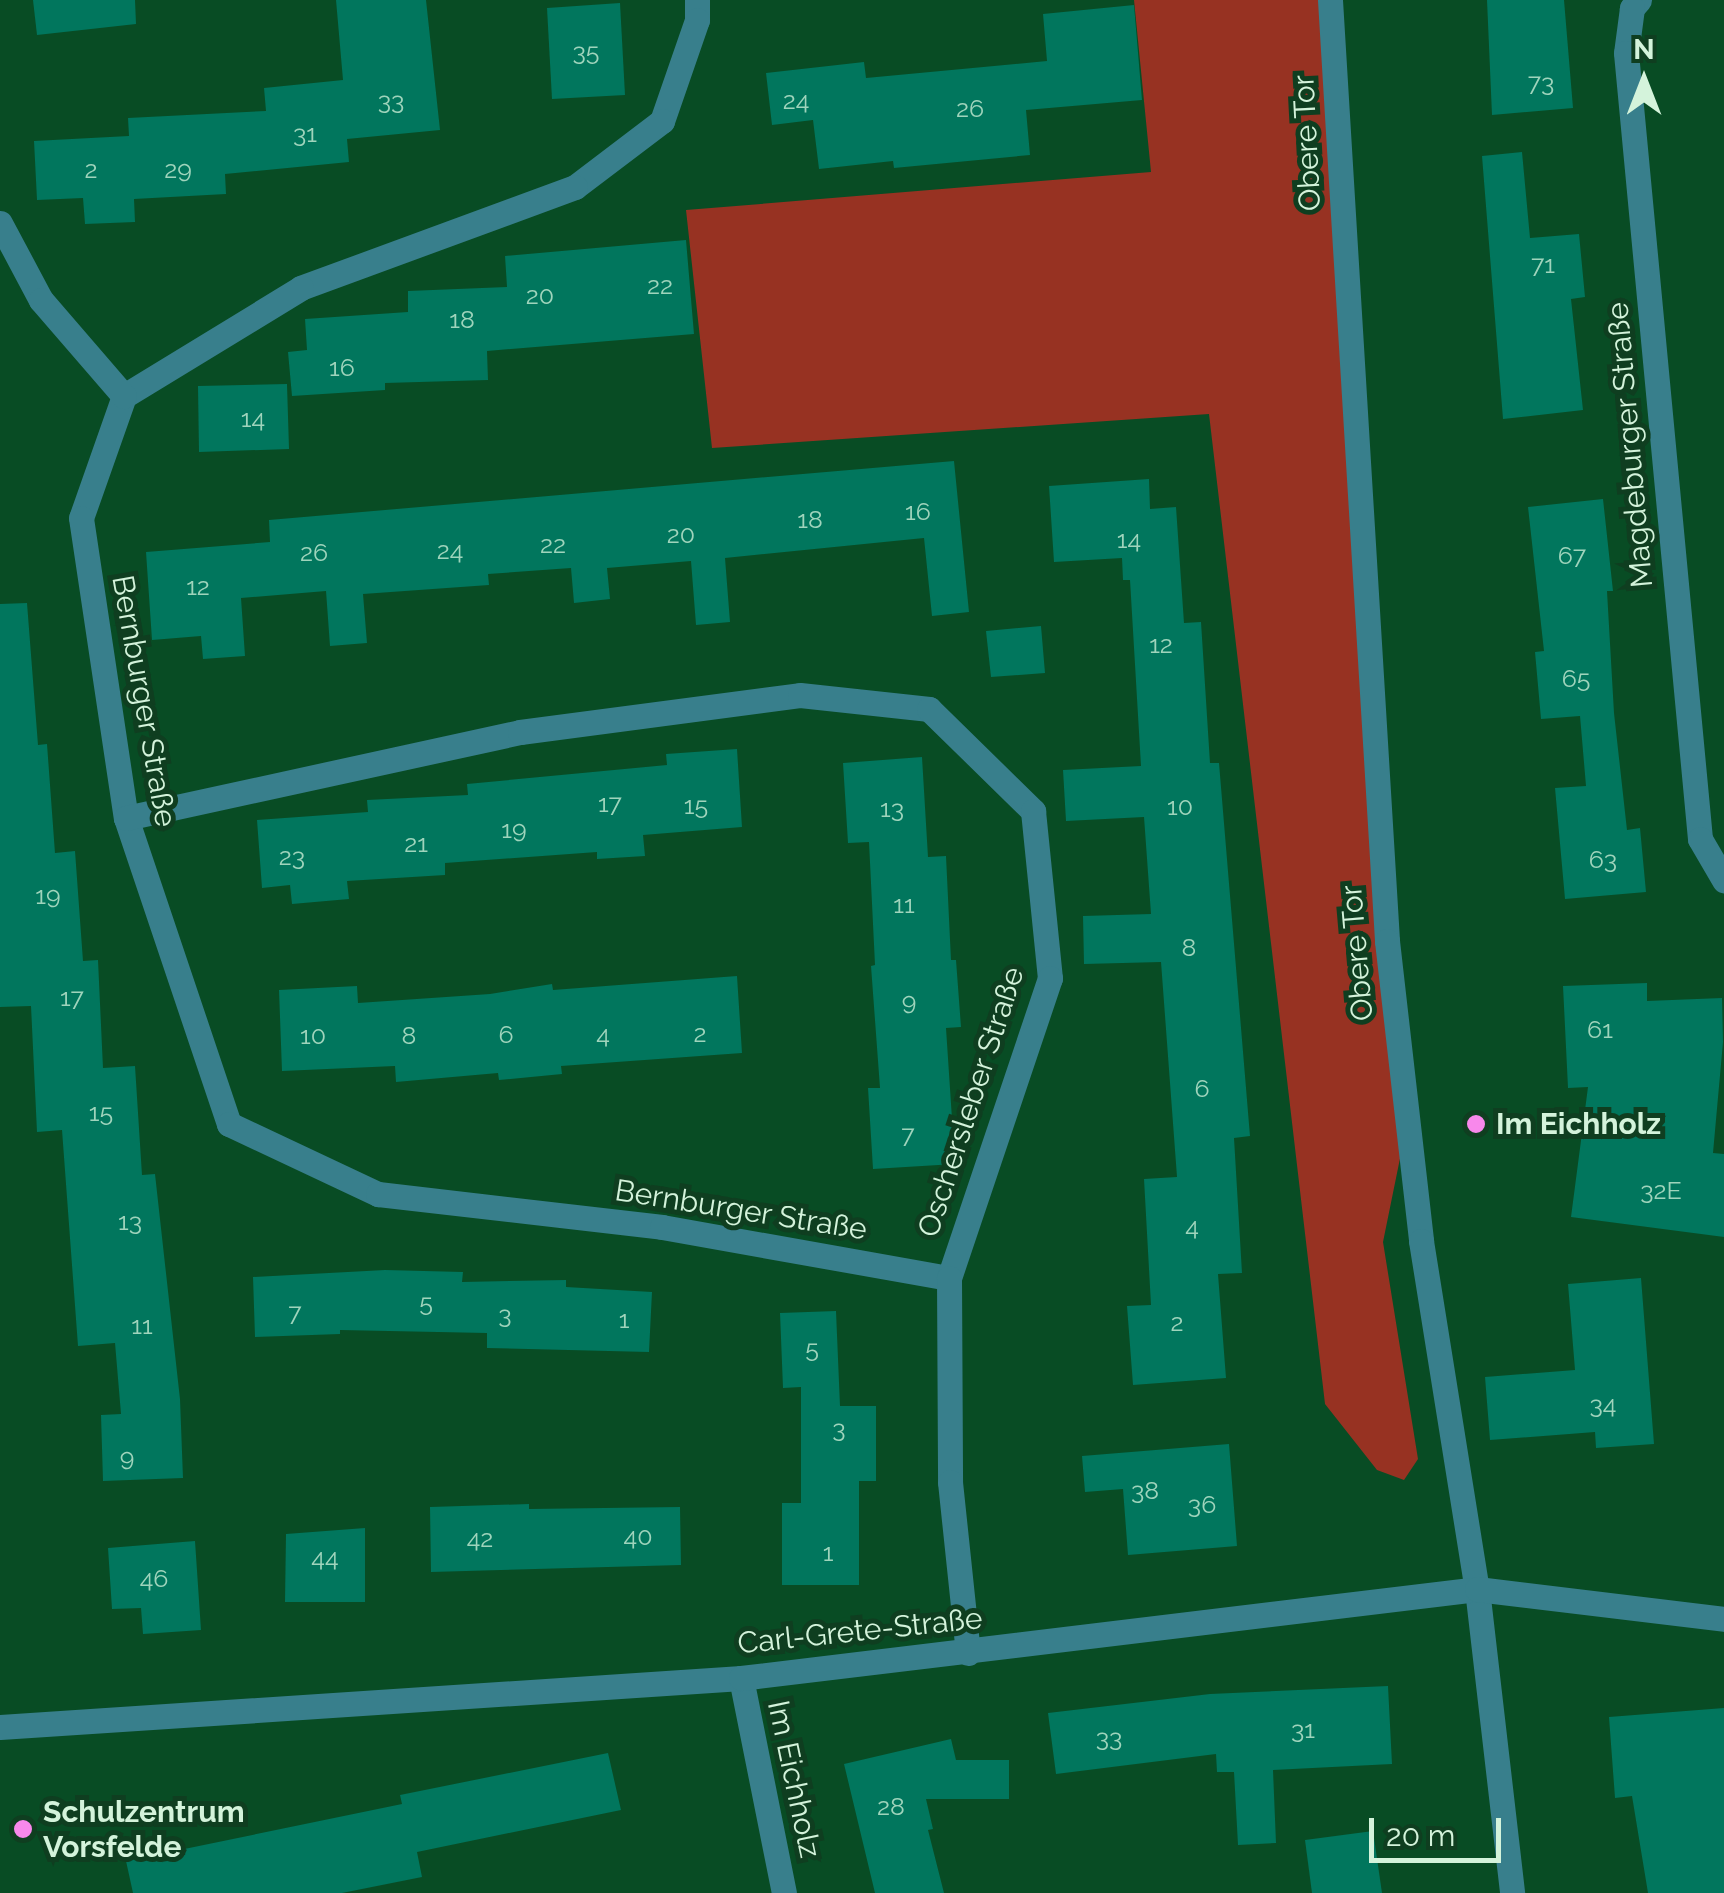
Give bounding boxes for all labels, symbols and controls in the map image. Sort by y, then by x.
north arrow [1594,30,1694,130]
text: N [1633,33,1655,66]
house number: 35 [573,36,599,66]
house number: 73 [1528,67,1554,97]
street label: Obere Tor [1285,74,1329,212]
house number: 33 [378,85,404,115]
house number: 24 [783,85,809,115]
house number: 26 [956,93,984,123]
house number: 31 [293,118,317,148]
house number: 2 [84,154,98,184]
house number: 29 [164,154,192,184]
house number: 71 [1531,249,1555,279]
house number: 22 [647,270,673,300]
house number: 20 [526,280,554,310]
street label: Magdeburger Straße [1600,300,1660,590]
house number: 18 [449,304,475,334]
house number: 16 [329,352,355,382]
house number: 14 [241,403,265,433]
house number: 16 [905,496,931,526]
house number: 18 [797,504,823,534]
house number: 20 [667,519,695,549]
house number: 14 [1117,524,1141,554]
house number: 22 [540,529,566,559]
house number: 24 [437,535,463,565]
house number: 26 [300,537,328,567]
house number: 67 [1558,540,1586,570]
house number: 12 [186,571,210,601]
street label: Bernburger Straße [104,572,184,830]
house number: 12 [1149,629,1173,659]
house number: 65 [1562,663,1590,693]
house number: 17 [598,788,622,818]
house number: 15 [684,790,708,820]
house number: 10 [1167,791,1193,821]
house number: 13 [880,793,904,823]
house number: 19 [501,814,527,844]
house number: 21 [404,828,428,858]
house number: 23 [279,841,305,871]
house number: 63 [1589,844,1617,874]
house number: 19 [35,880,61,910]
street label: Obere Tor [1333,883,1381,1023]
house number: 11 [893,889,915,919]
house number: 8 [1182,932,1196,962]
street label: Oschersleber Straße [910,962,1032,1242]
house number: 17 [60,982,84,1012]
house number: 9 [902,986,916,1016]
house number: 61 [1587,1014,1613,1044]
house number: 2 [693,1018,707,1048]
house number: 6 [498,1019,514,1049]
house number: 4 [596,1019,610,1049]
house number: 10 [300,1020,326,1050]
house number: 8 [402,1020,416,1050]
house number: 6 [1194,1073,1210,1103]
house number: 15 [89,1097,113,1127]
place label: Im Eichholz [1496,1106,1661,1142]
marker: Im Eichholz [1465,1113,1487,1135]
house number: 7 [901,1119,915,1149]
street label: Bernburger Straße [612,1172,870,1248]
house number: 32E [1640,1175,1682,1205]
house number: 13 [118,1206,142,1236]
house number: 4 [1185,1211,1199,1241]
house number: 5 [419,1287,433,1317]
house number: 7 [288,1297,302,1327]
house number: 3 [498,1299,512,1329]
house number: 1 [619,1304,629,1334]
house number: 2 [1170,1307,1184,1337]
house number: 11 [131,1310,153,1340]
house number: 5 [805,1333,819,1363]
house number: 34 [1590,1389,1616,1419]
house number: 3 [832,1413,846,1443]
house number: 9 [120,1442,134,1472]
house number: 38 [1131,1475,1159,1505]
house number: 36 [1188,1489,1216,1519]
house number: 40 [624,1521,652,1551]
house number: 42 [467,1523,493,1553]
house number: 1 [823,1537,833,1567]
house number: 44 [311,1542,339,1572]
house number: 46 [140,1563,168,1593]
street label: Carl-Grete-Straße [736,1600,984,1662]
street label: Im Eichholz [760,1697,828,1861]
house number: 31 [1291,1714,1315,1744]
house number: 33 [1096,1722,1122,1752]
house number: 28 [877,1791,905,1821]
place label: Schulzentrum Vorsfelde [43,1794,245,1864]
scale bar [1374,1798,1506,1860]
marker: Schulzentrum Vorsfelde [12,1818,34,1840]
text: 20 m [1386,1818,1455,1853]

